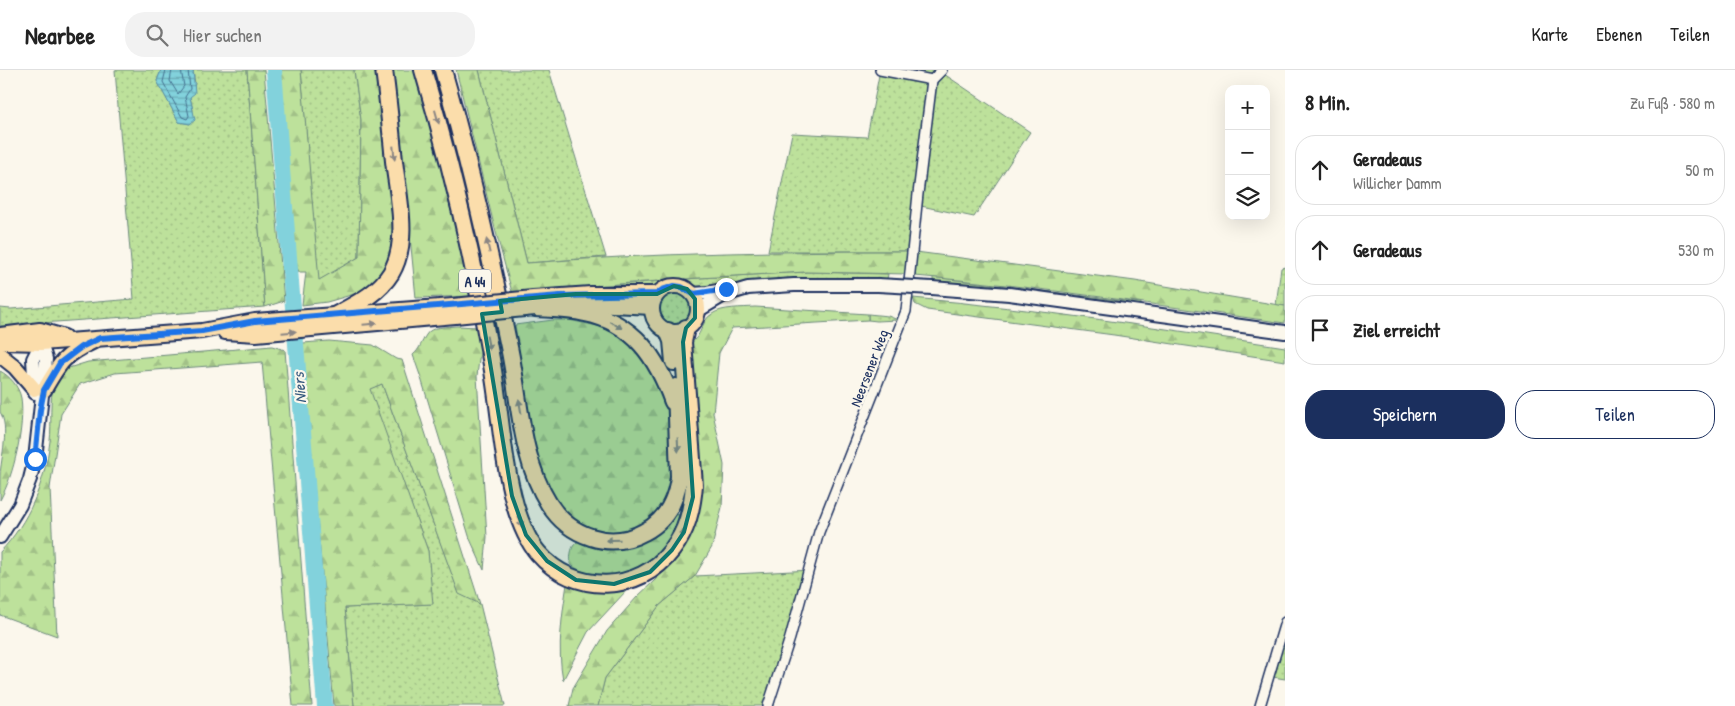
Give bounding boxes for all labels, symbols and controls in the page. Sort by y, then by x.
search box [125,12,475,57]
text: Nearbee [25,19,95,51]
icon: search [143,21,171,49]
text: Hier suchen [183,22,262,48]
text: Karte [1532,22,1568,47]
text: Ebenen [1596,22,1642,47]
text: Teilen [1670,22,1710,47]
map controls [1225,85,1270,220]
button: + [1225,85,1270,130]
text: 8 Min. [1305,88,1350,117]
text: Zu Fuß · 580 m [1630,92,1715,114]
one-way arrow [433,109,441,124]
button: − [1225,130,1270,175]
one-way arrow [390,146,398,162]
text: Geradeaus [1353,146,1422,172]
icon: ahead [1306,156,1334,184]
text: 50 m [1686,159,1714,181]
text: Willicher Damm [1353,172,1442,194]
button: layers [1225,175,1270,220]
icon: ahead [1306,236,1334,264]
text: Geradeaus [1353,237,1422,263]
one-way arrow [484,239,492,254]
text: 530 m [1678,239,1714,261]
road number: A 44 [459,270,491,292]
route end [715,278,738,301]
icon: arrive [1306,316,1334,344]
text: Ziel erreicht [1353,317,1440,343]
one-way arrow [362,320,378,328]
one-way arrow [609,320,622,329]
street label: Neersener Weg [845,326,893,410]
one-way arrow [281,327,297,335]
one-way arrow [484,336,492,351]
water label: Niers [287,370,311,404]
button: Speichern [1305,390,1505,439]
button: Teilen [1515,390,1715,439]
one-way arrow [515,397,523,413]
one-way arrow [675,438,683,454]
route start [24,448,47,471]
one-way arrow [516,514,524,529]
one-way arrow [677,528,685,543]
one-way arrow [604,536,620,544]

